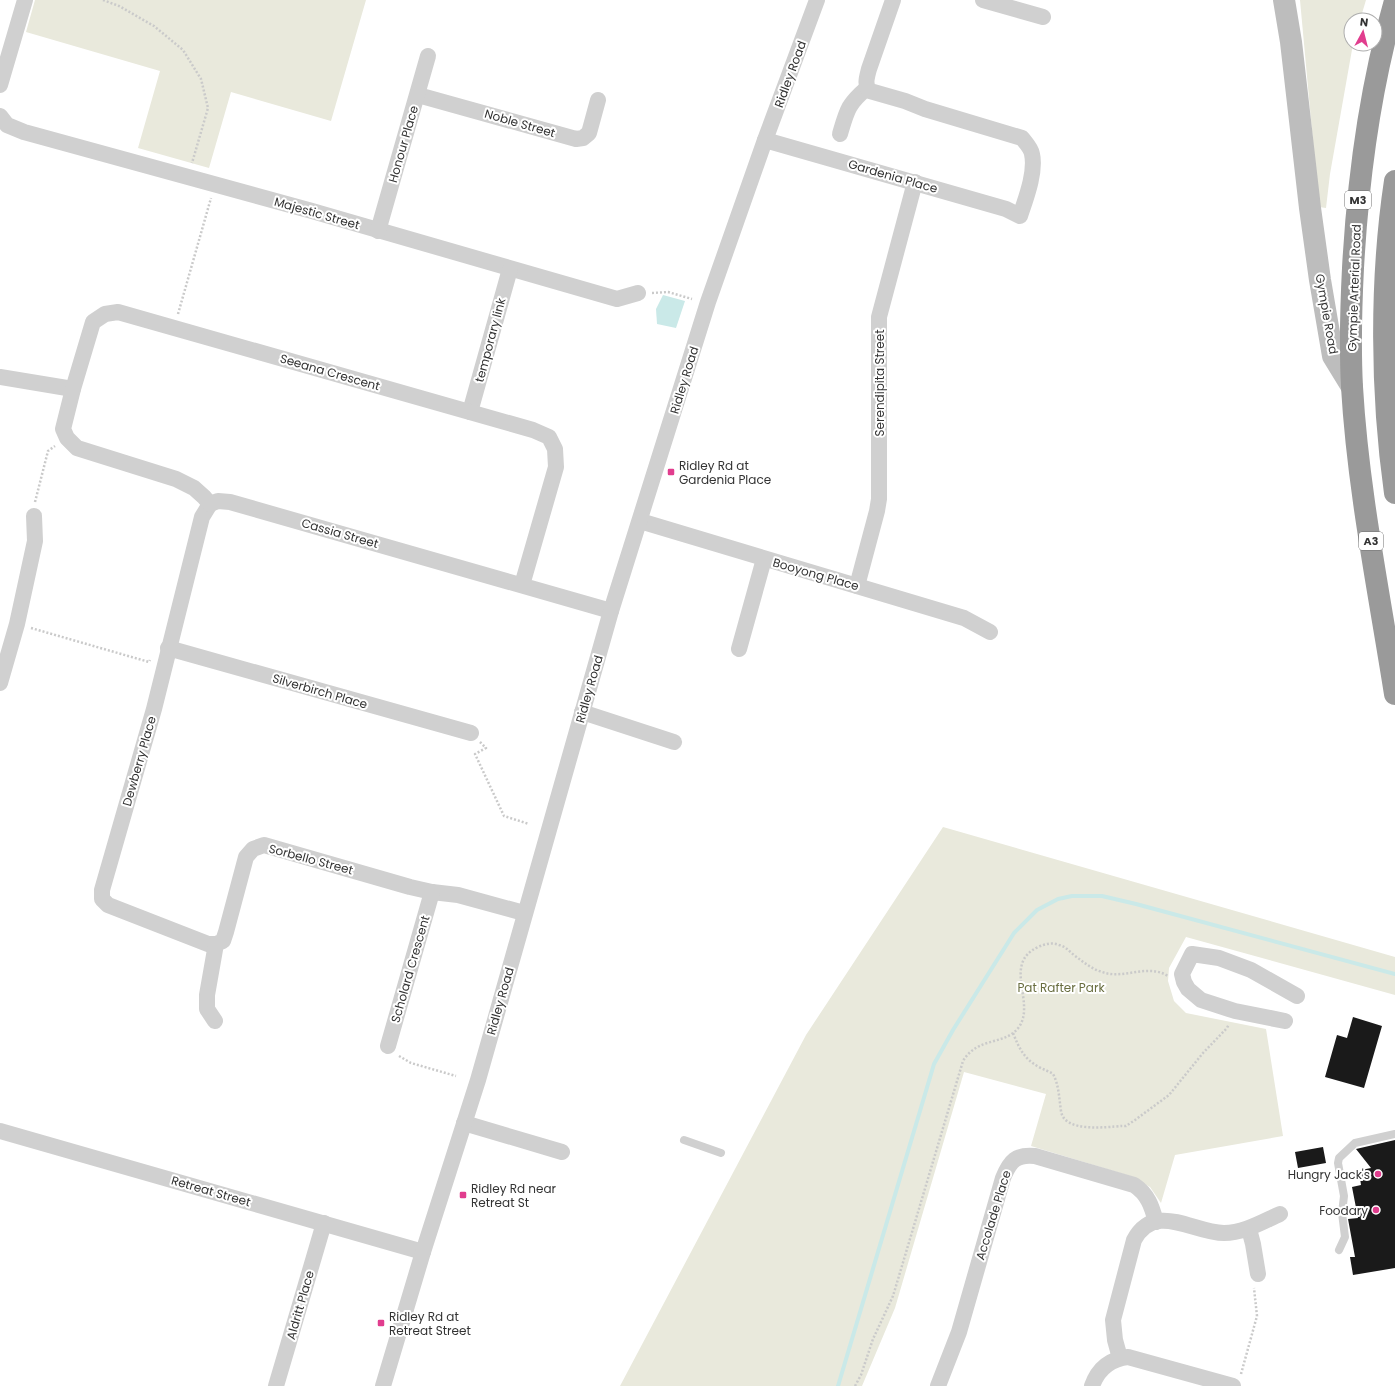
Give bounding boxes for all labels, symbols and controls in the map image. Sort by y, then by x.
north arrow [1343,12,1383,52]
text: N [1359,14,1369,31]
street label: Ridley Road [770,38,810,110]
street label: Honour Place [384,103,422,185]
street label: Noble Street [483,105,557,141]
street label: Gardenia Place [846,155,940,197]
road number: M3 [1345,191,1371,209]
street label: Majestic Street [272,193,362,233]
street label: Gympie Arterial Road [1343,224,1365,352]
street label: Gympie Road [1312,272,1342,356]
street label: temporary link [471,295,510,384]
street label: Serendipita Street [871,329,888,437]
street label: Ridley Road [666,344,702,416]
street label: Seeana Crescent [278,350,382,394]
place label: Ridley Rd at Gardenia Place [679,457,771,488]
marker: Ridley Rd at Gardenia Place [666,467,676,477]
street label: Cassia Street [300,514,380,552]
road number: A3 [1359,532,1383,550]
street label: Booyong Place [771,554,861,594]
street label: Ridley Road [571,653,607,725]
street label: Silverbirch Place [271,669,369,713]
street label: Dewberry Place [118,714,160,808]
street label: Sorbello Street [267,840,355,878]
street label: Scholard Crescent [387,913,433,1025]
street label: Ridley Road [482,965,518,1037]
park label: Pat Rafter Park [1017,979,1105,996]
place label: Hungry Jack's [1288,1166,1370,1183]
street label: Accolade Place [971,1168,1015,1262]
marker: Hungry Jack's [1373,1169,1383,1179]
street label: Retreat Street [169,1172,253,1210]
place label: Ridley Rd near Retreat St [471,1180,557,1211]
marker: Ridley Rd near Retreat St [458,1190,468,1200]
place label: Foodary [1319,1202,1368,1219]
marker: Foodary [1371,1205,1381,1215]
street label: Aldritt Place [282,1268,318,1342]
place label: Ridley Rd at Retreat Street [389,1308,471,1339]
marker: Ridley Rd at Retreat Street [376,1318,386,1328]

